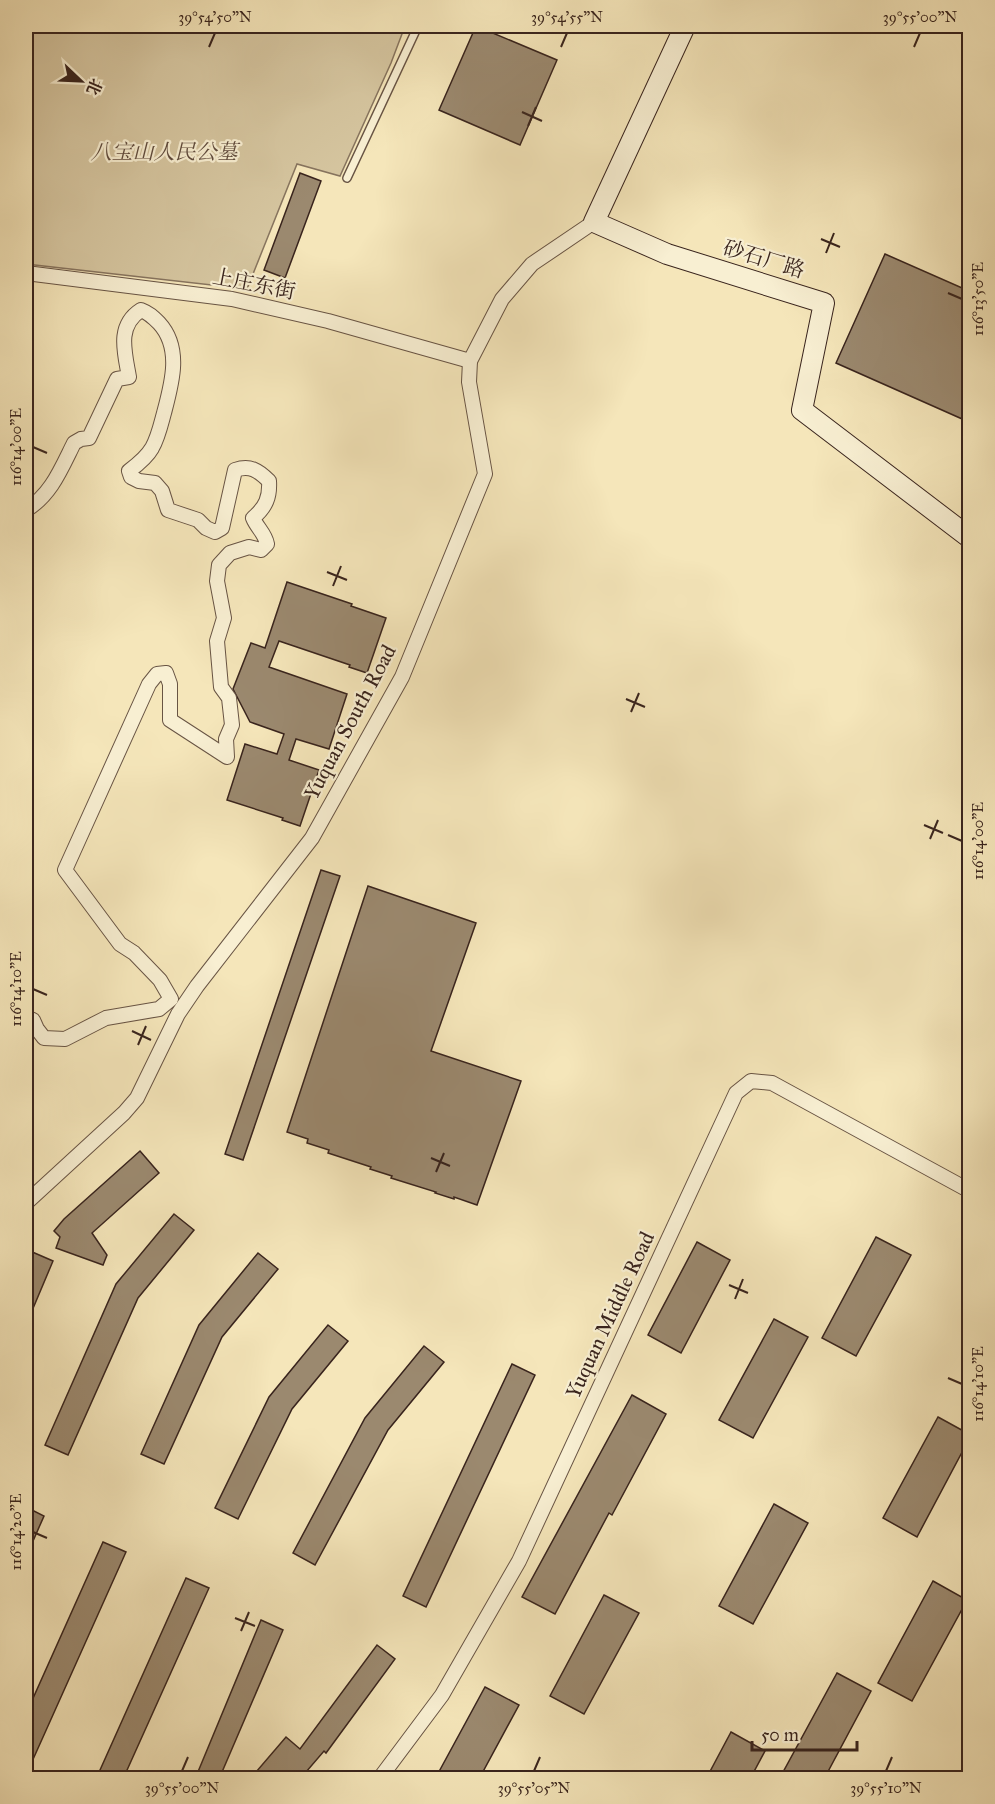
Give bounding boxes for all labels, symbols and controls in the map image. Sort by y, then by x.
text: 39°54'50"N [178,8,252,26]
text: 39°54'55"N [531,8,603,26]
text: 39°55'00"N [883,8,957,26]
north arrow [51,51,111,111]
text: 北 [82,76,106,98]
park label: 八宝山人民公墓 [91,139,240,165]
street label: 砂石厂路 [720,234,808,284]
text: 116°13'50"E [969,262,987,336]
street label: 上庄东街 [210,263,298,305]
text: 116°14'00"E [7,408,25,486]
street label: Yuquan South Road [298,640,402,804]
text: 116°14'00"E [969,802,987,880]
text: 116°14'10"E [7,951,25,1027]
street label: Yuquan Middle Road [560,1227,660,1403]
text: 116°14'10"E [969,1346,987,1422]
text: 116°14'20"E [7,1493,25,1570]
scale bar [752,1714,857,1752]
text: 50 m [761,1724,799,1746]
text: 39°55'00"N [145,1779,219,1797]
text: 39°55'05"N [498,1779,571,1797]
text: 39°55'10"N [850,1779,922,1797]

